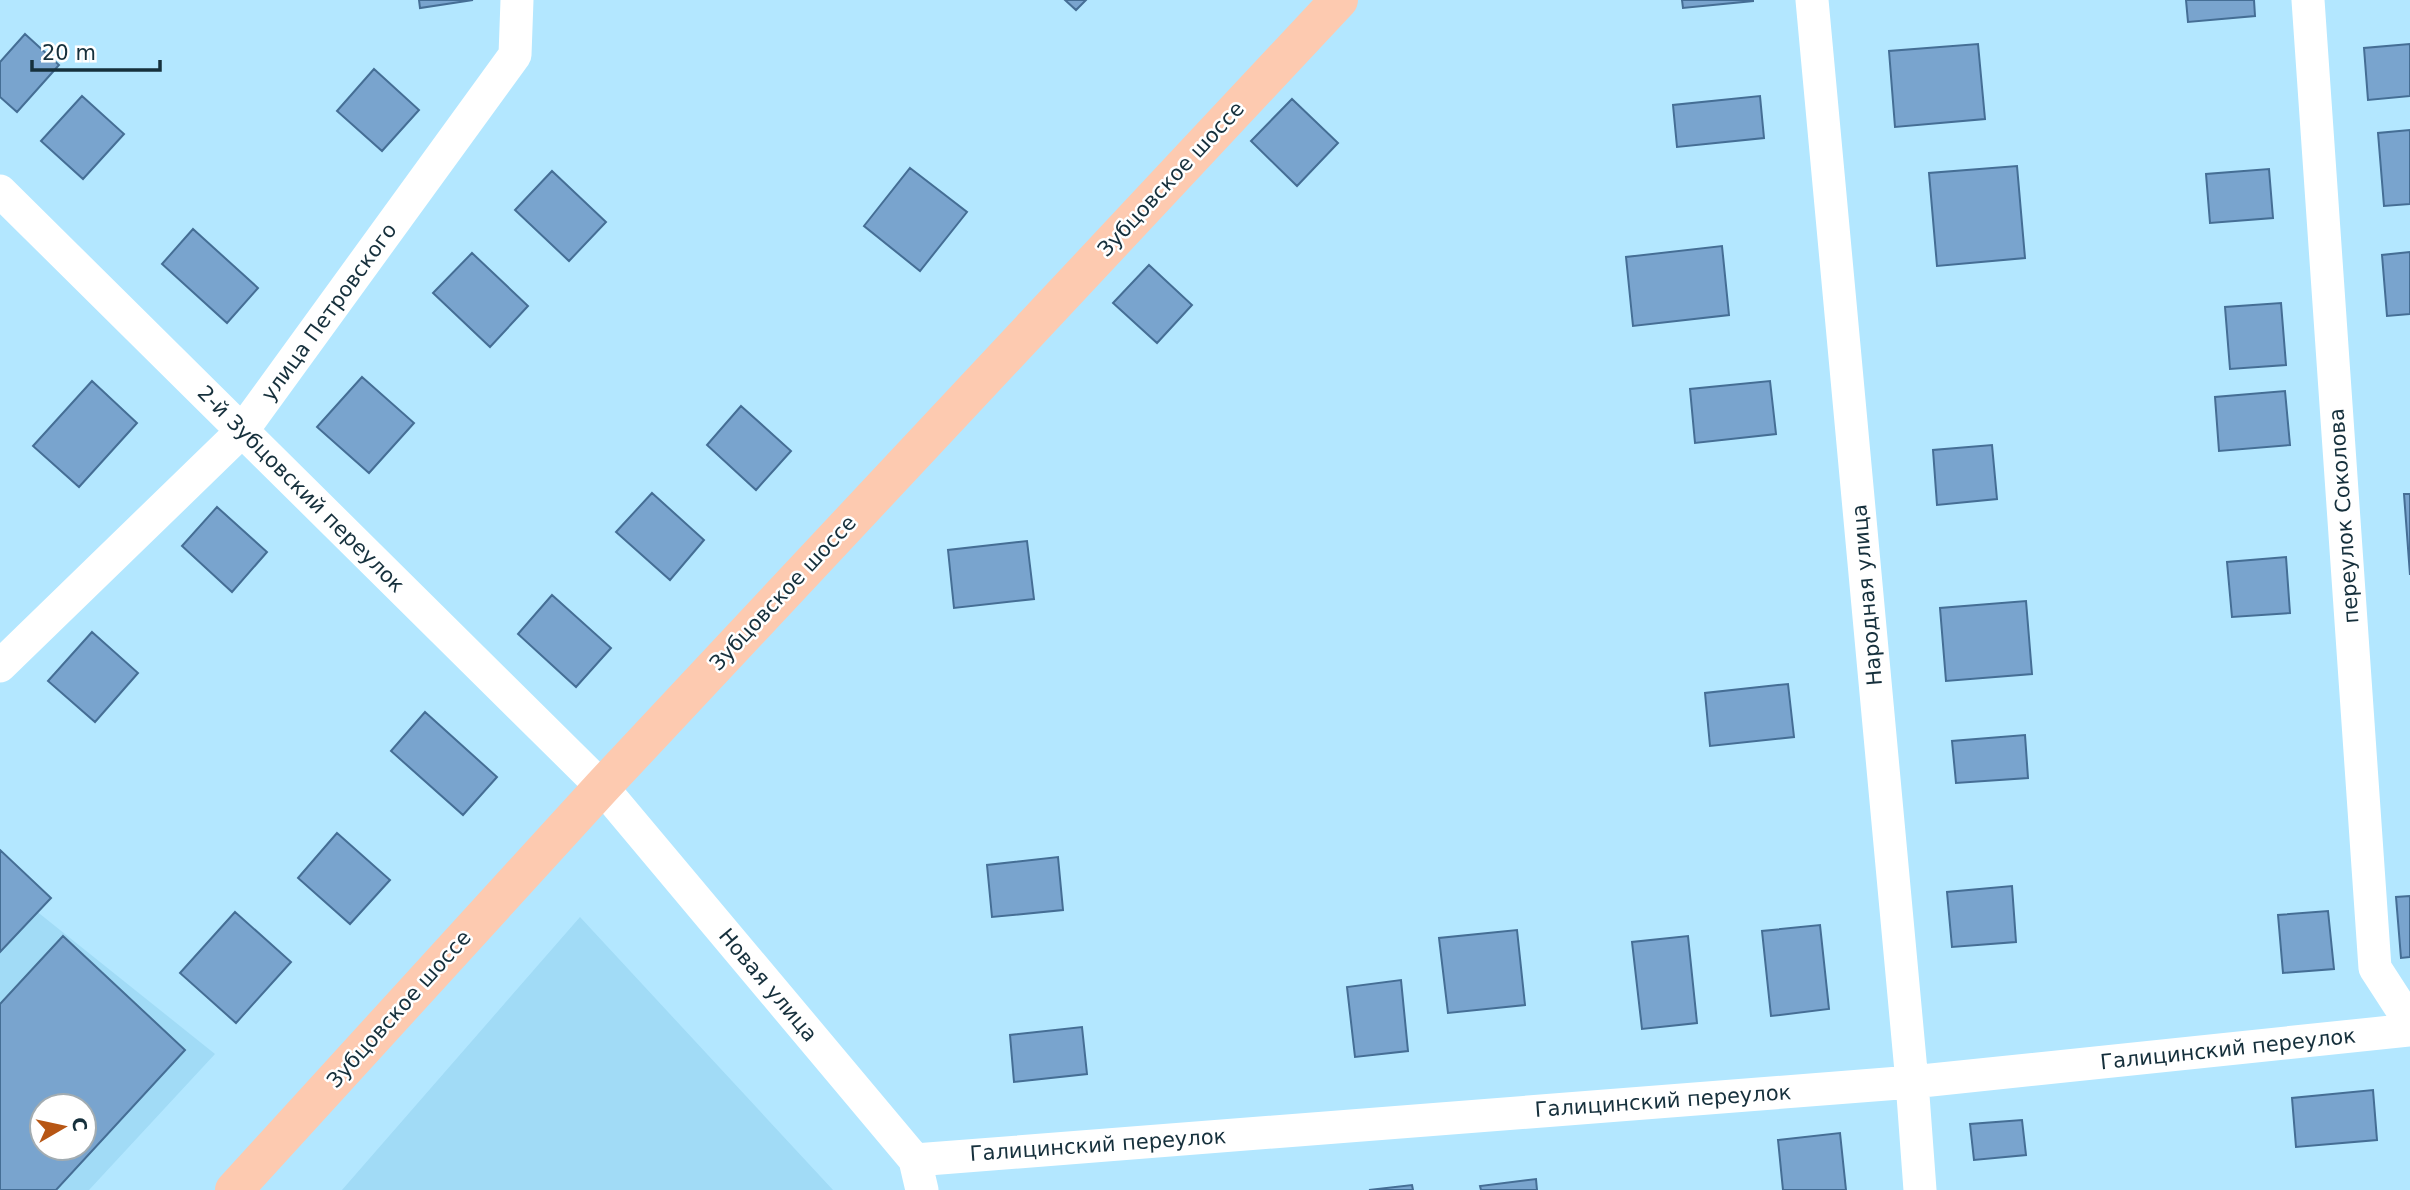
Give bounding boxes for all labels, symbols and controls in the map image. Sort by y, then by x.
scale bar [32,28,159,72]
text: 20 m [42,41,96,65]
street label: Зубцовское шоссе [1093,97,1249,261]
street label: улица Петровского [256,218,402,406]
street label: 2-й Зубцовский переулок [193,381,409,597]
street label: переулок Соколова [2325,408,2363,624]
street label: Народная улица [1847,503,1887,687]
street label: Зубцовское шоссе [705,511,861,675]
street label: Новая улица [714,924,822,1046]
street label: Зубцовское шоссе [322,926,476,1092]
street label: Галицинский переулок [2099,1024,2357,1074]
street label: Галицинский переулок [1534,1080,1792,1122]
north arrow [28,1092,98,1162]
text: С [68,1116,92,1133]
street label: Галицинский переулок [969,1124,1227,1166]

